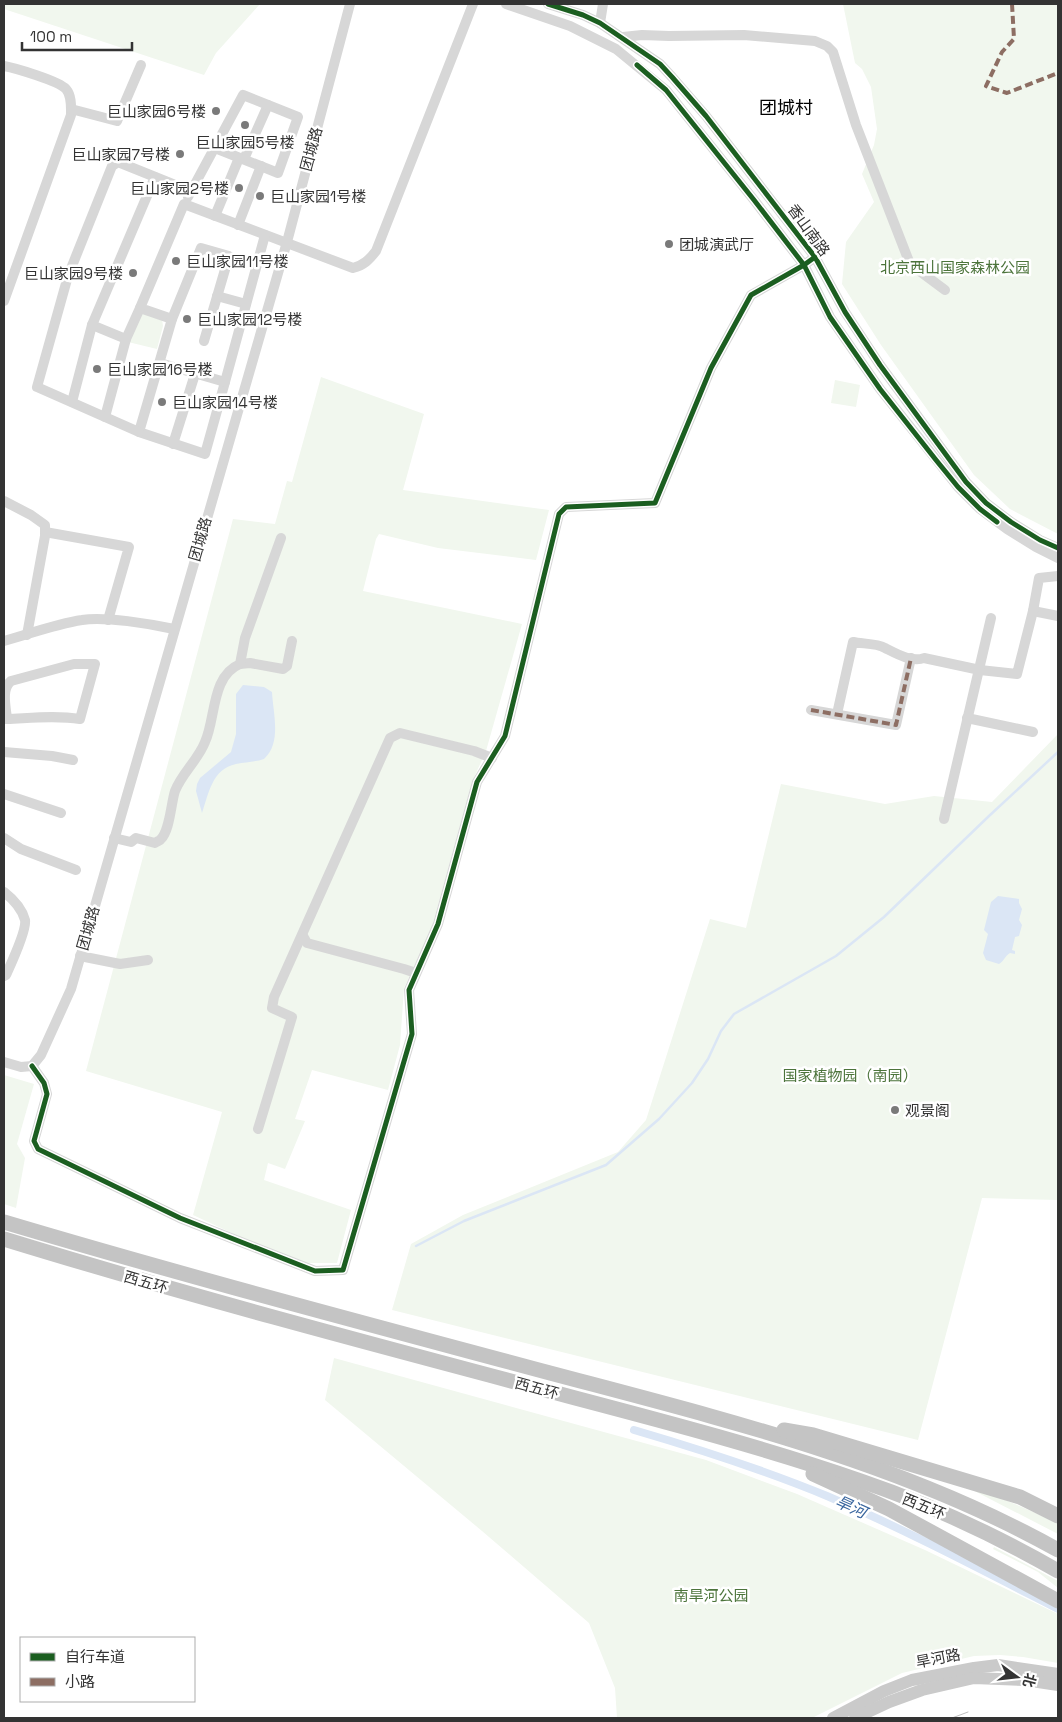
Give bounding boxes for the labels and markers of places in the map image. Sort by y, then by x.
place label: 巨山家园6号楼 [107,102,206,121]
marker: 巨山家园6号楼 [210,105,222,117]
marker: 巨山家园5号楼 [239,119,251,131]
place label: 巨山家园5号楼 [196,133,295,152]
place label: 巨山家园7号楼 [72,145,170,164]
marker: 巨山家园7号楼 [174,148,186,160]
place label: 巨山家园2号楼 [130,179,229,198]
marker: 巨山家园2号楼 [233,182,245,194]
place label: 巨山家园1号楼 [270,187,366,206]
marker: 巨山家园1号楼 [254,190,266,202]
place label: 团城演武厅 [679,235,754,254]
marker: 团城演武厅 [663,238,675,250]
place label: 巨山家园11号楼 [186,252,289,271]
marker: 巨山家园11号楼 [170,255,182,267]
place label: 巨山家园9号楼 [24,264,123,283]
marker: 巨山家园9号楼 [127,267,139,279]
place label: 巨山家园12号楼 [197,310,302,329]
marker: 巨山家园12号楼 [181,313,193,325]
place label: 巨山家园16号楼 [107,360,212,379]
marker: 巨山家园16号楼 [91,363,103,375]
place label: 巨山家园14号楼 [172,393,278,412]
marker: 巨山家园14号楼 [156,396,168,408]
place label: 观景阁 [905,1101,950,1120]
marker: 观景阁 [889,1104,901,1116]

